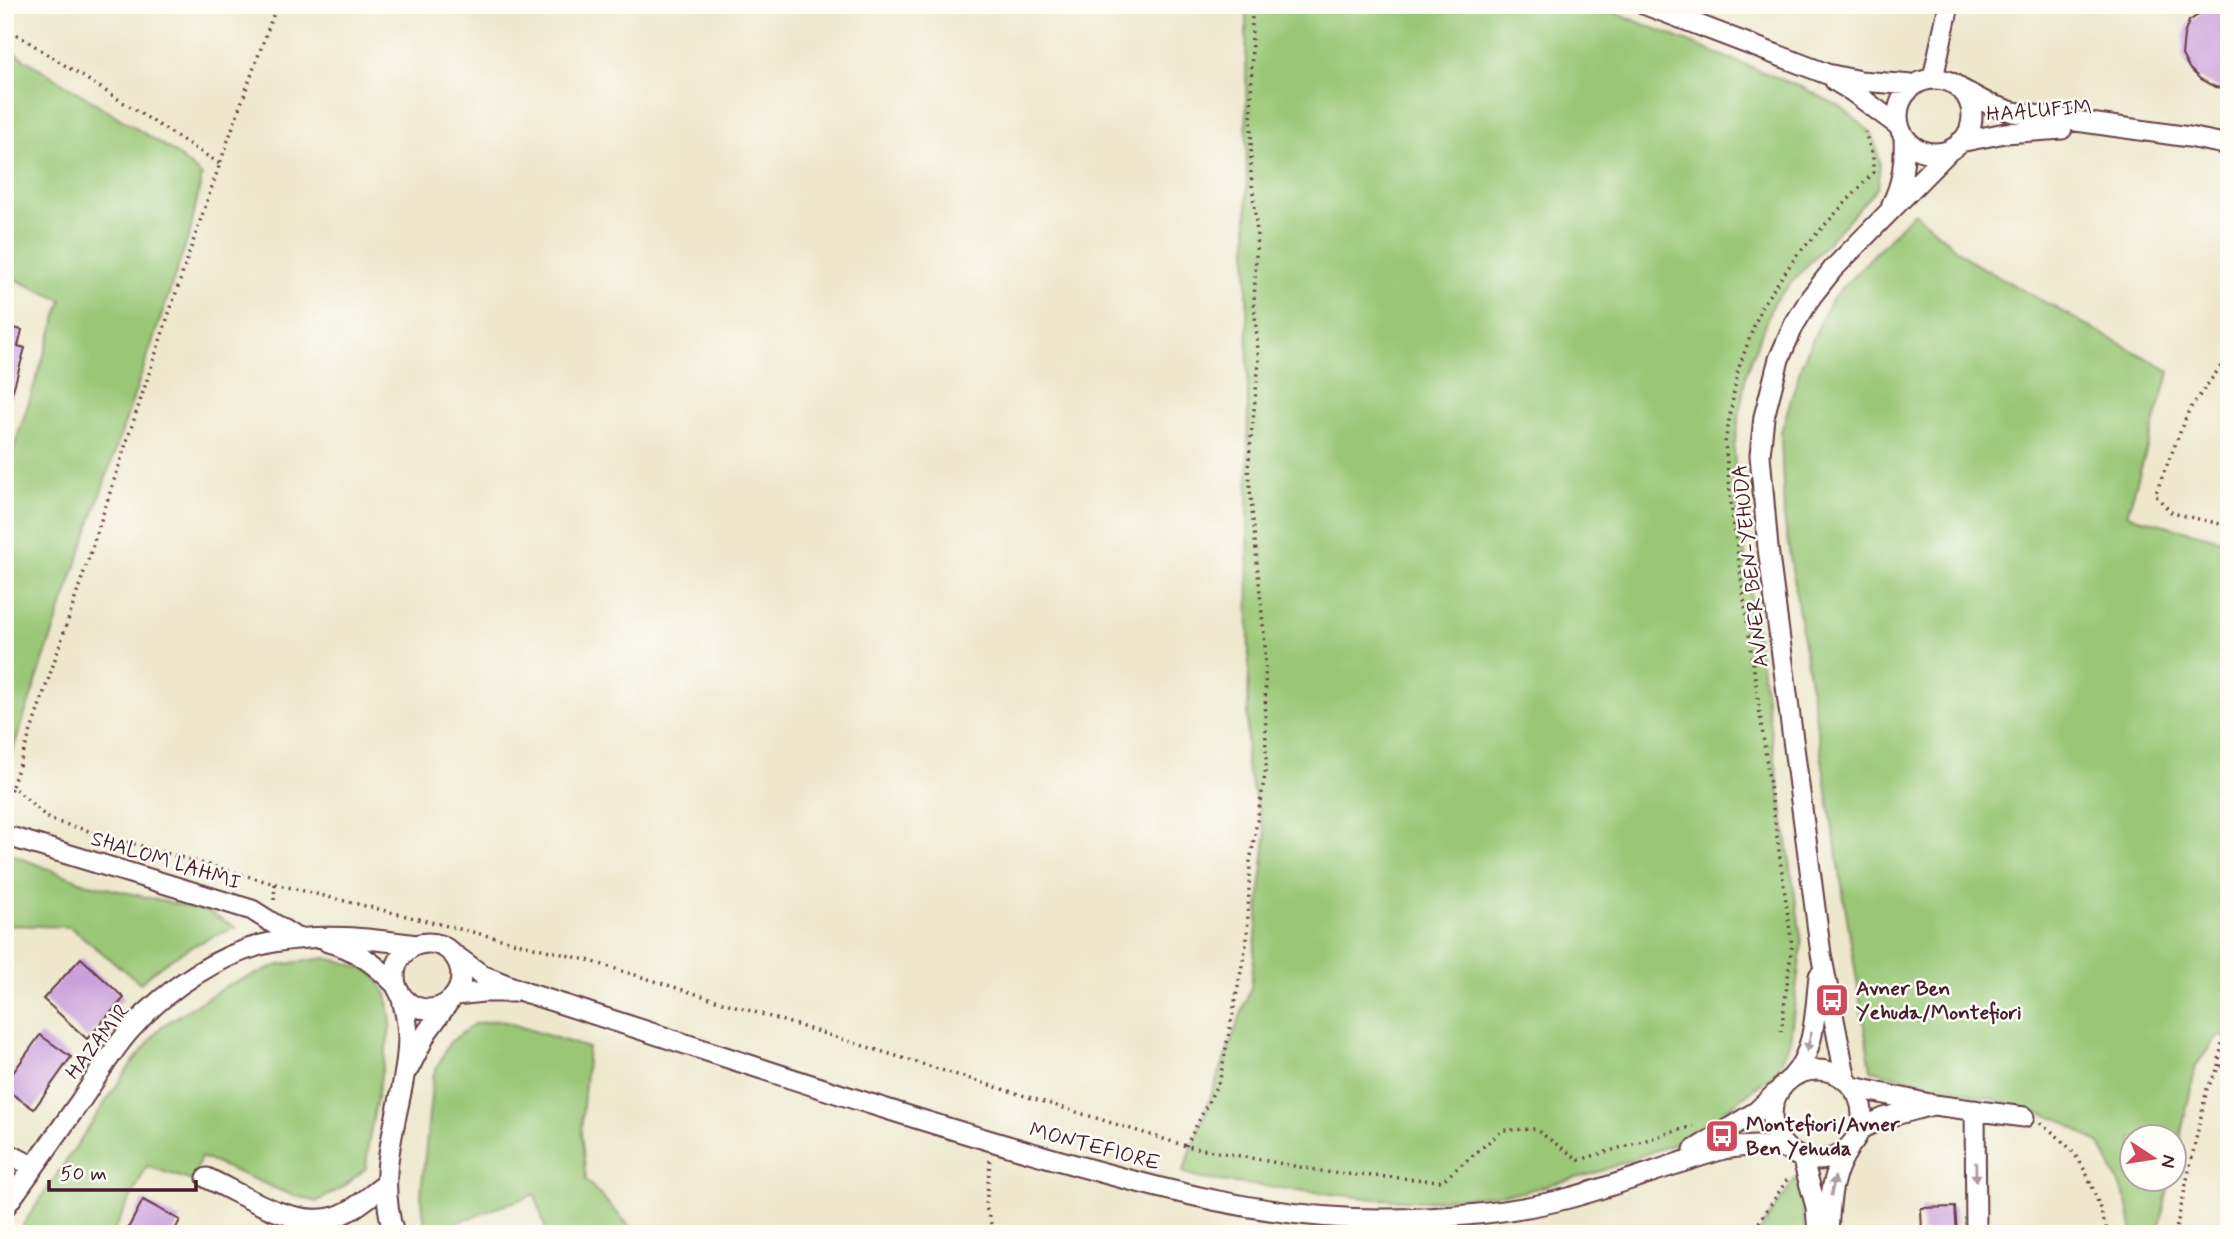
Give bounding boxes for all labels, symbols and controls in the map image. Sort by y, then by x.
street label: HAALUFIM [1985,93,2093,129]
street label: AVNER BEN-YEHUDA [1726,463,1776,669]
street label: SHALOM LAHMI [87,825,244,897]
place label: Avner Ben Yehuda/Montefiori [1856,975,2022,1027]
bus stop icon: Avner Ben Yehuda/Montefiori [1813,981,1851,1019]
street label: HAZAMIR [59,998,136,1086]
one-way arrow [1803,1031,1814,1053]
place label: Montefiori/Avner Ben Yehuda [1746,1111,1901,1163]
street label: MONTEFIORE [1026,1116,1163,1178]
bus stop icon: Montefiori/Avner Ben Yehuda [1703,1117,1741,1155]
north arrow [2118,1124,2188,1194]
scale bar [49,1148,196,1192]
text: N [2155,1152,2182,1170]
text: 50 m [60,1160,107,1188]
one-way arrow [1970,1161,1982,1183]
one-way arrow [1827,1175,1838,1197]

